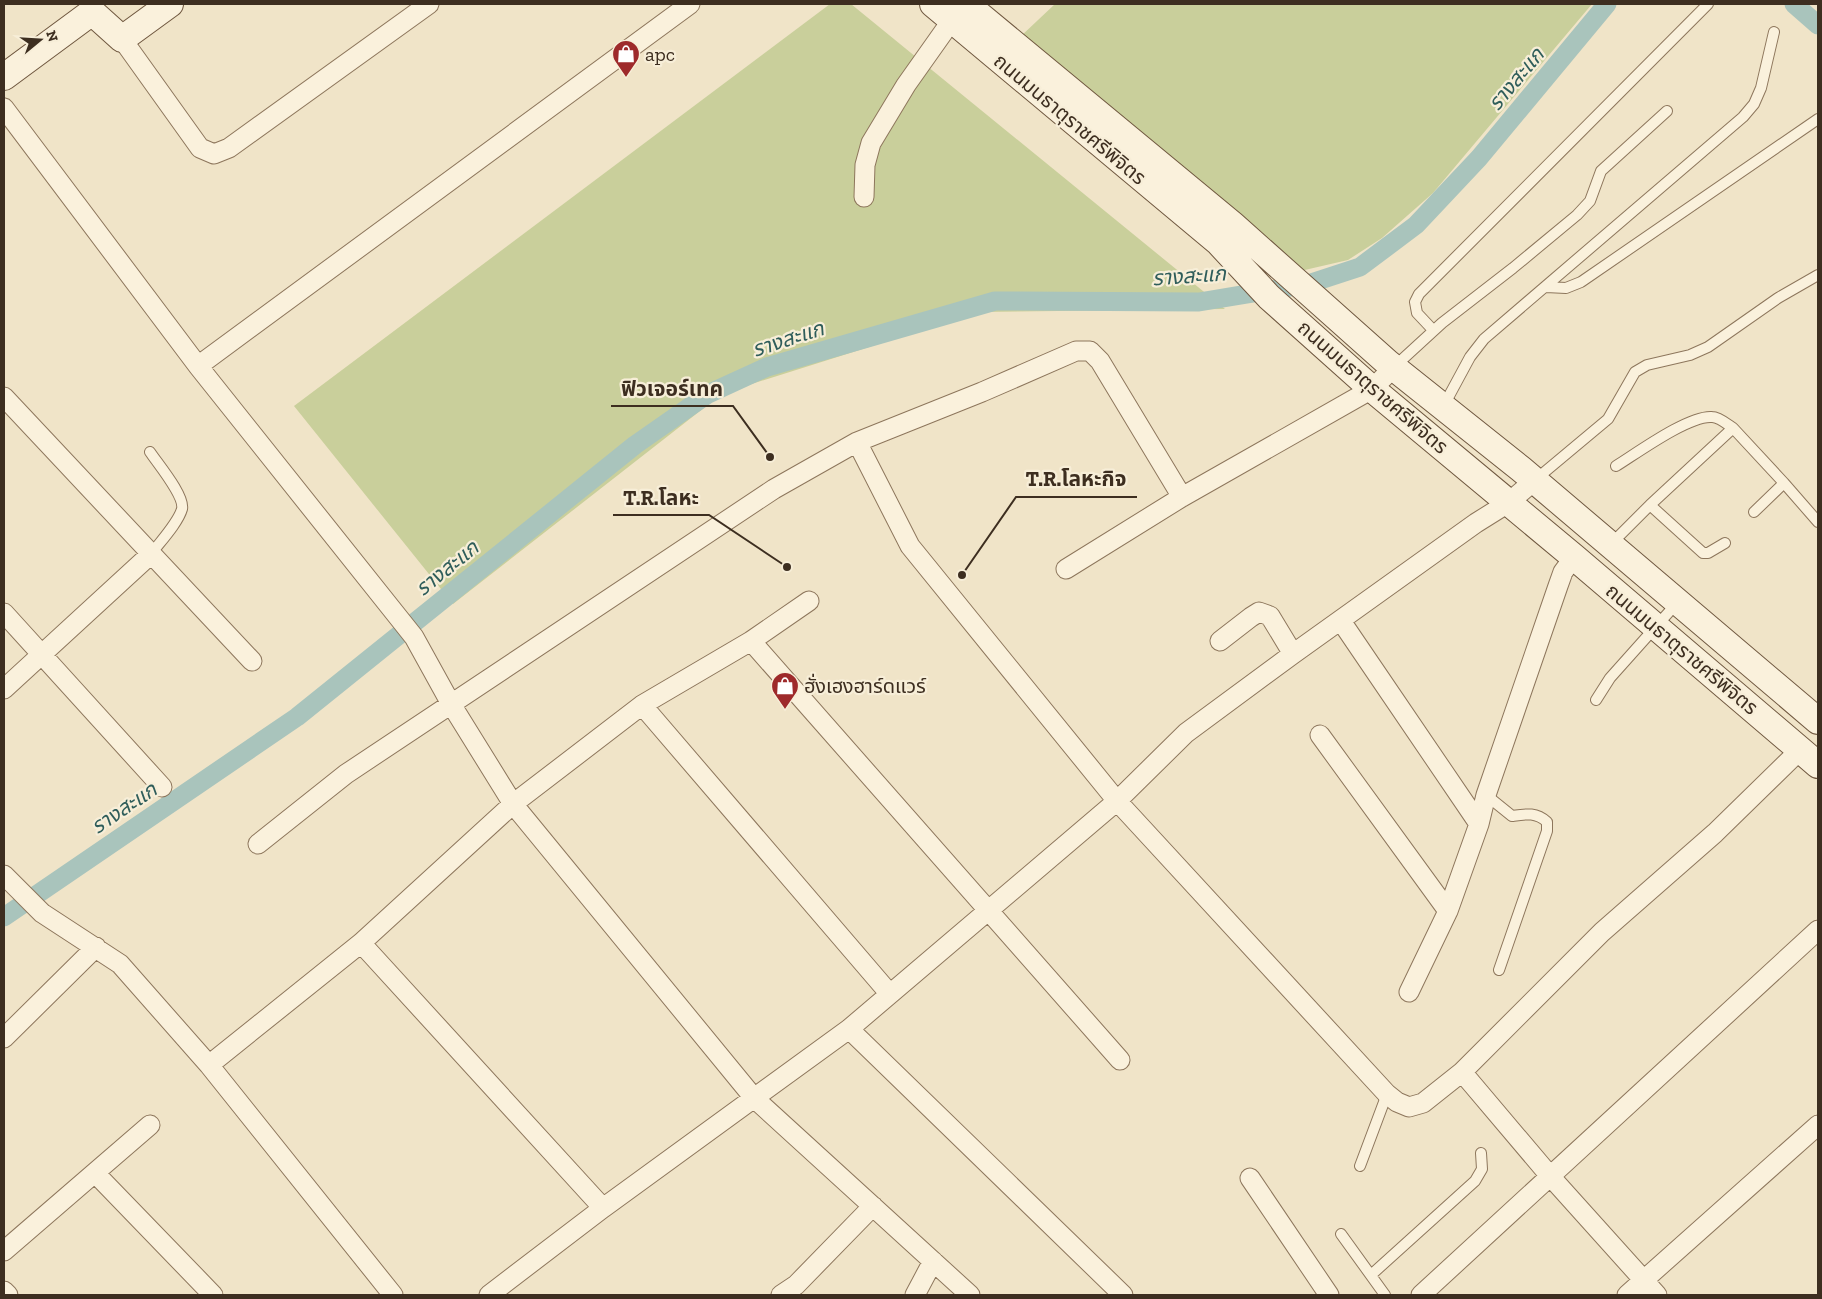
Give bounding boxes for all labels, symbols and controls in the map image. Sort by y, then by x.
north arrow [15,15,65,65]
text: N [42,28,62,44]
shop icon: apc [611,39,641,78]
water label: รางสะแก [1482,41,1550,115]
place label: apc [645,42,675,66]
street label: ถนนมนธาตุราชศรีพิจิตร [989,48,1151,190]
water label: รางสะแก [1151,260,1228,291]
water label: รางสะแก [749,315,828,362]
street label: ถนนมนธาตุราชศรีพิจิตร [1293,315,1453,459]
callout: ฟิวเจอร์เทค [611,370,733,406]
text: ฟิวเจอร์เทค [621,376,723,401]
callout: T.R.โลหะกิจ [1016,461,1137,497]
text: T.R.โลหะกิจ [1026,466,1126,491]
callout: T.R.โลหะ [613,479,709,515]
text: T.R.โลหะ [623,485,699,510]
water label: รางสะแก [410,534,484,601]
street label: ถนนมนธาตุราชศรีพิจิตร [1601,578,1763,720]
shop icon: ฮั่งเฮงฮาร์ดแวร์ [770,671,800,710]
place label: ฮั่งเฮงฮาร์ดแวร์ [804,673,927,698]
water label: รางสะแก [86,776,162,839]

